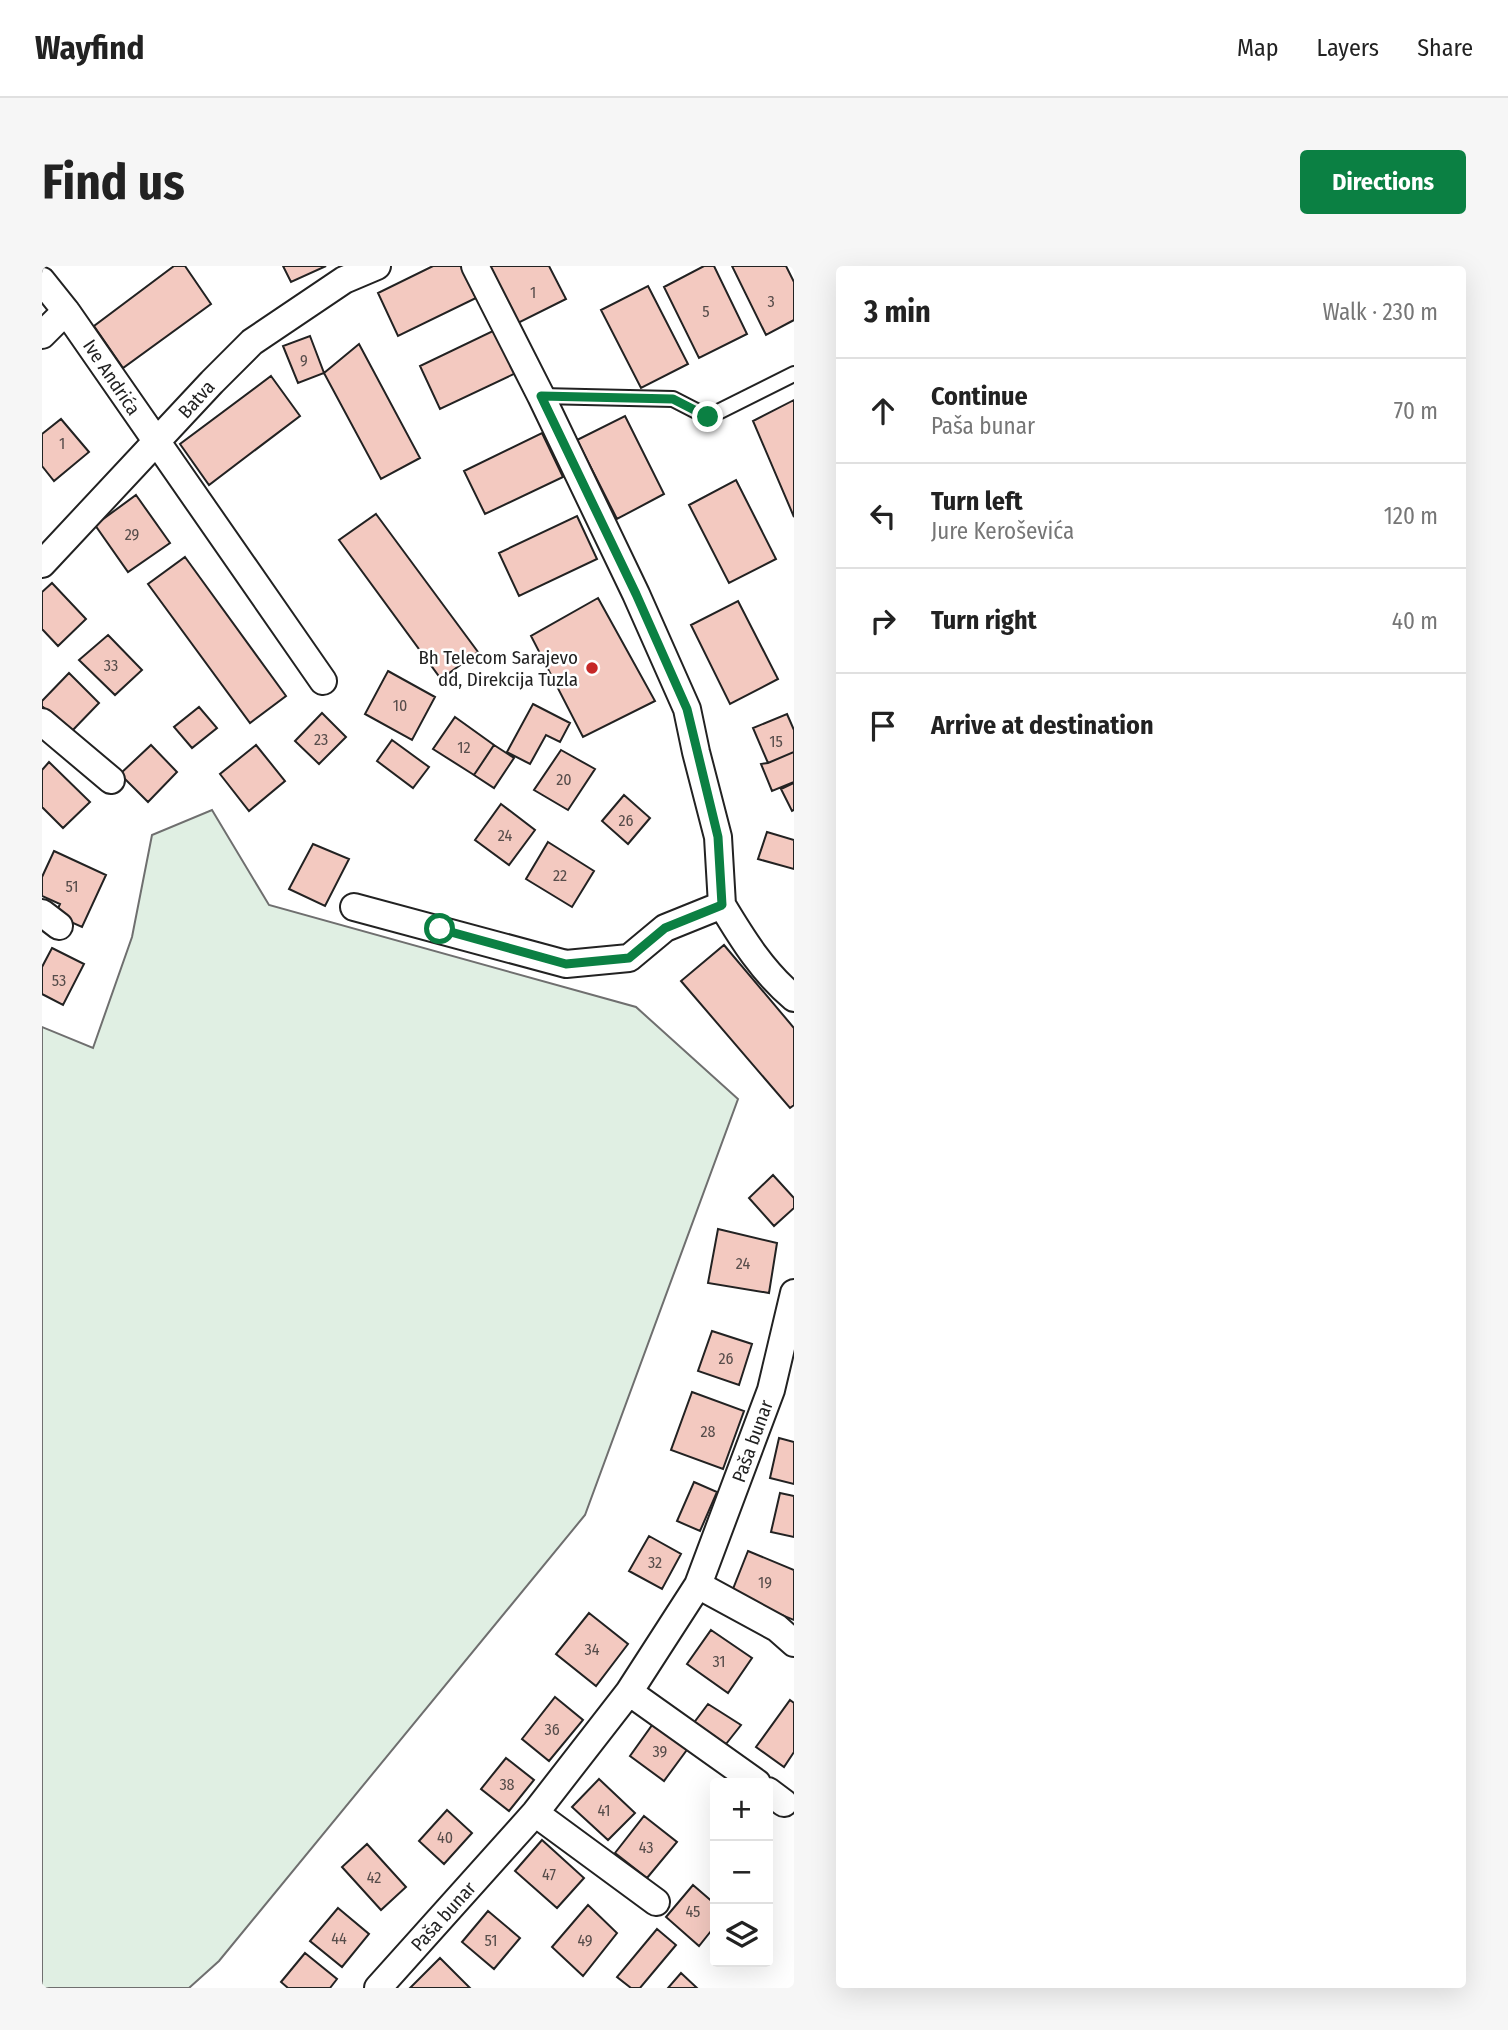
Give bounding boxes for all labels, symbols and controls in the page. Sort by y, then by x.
text: Wayfind [35,28,144,68]
text: Map [1237,34,1279,62]
text: Layers [1317,34,1379,62]
text: Share [1417,34,1473,62]
button: Directions [1300,150,1466,214]
text: Find us [42,153,185,212]
house number: 1 [530,283,536,302]
house number: 3 [767,292,775,311]
text: 3 min [864,294,931,330]
text: Walk · 230 m [1322,298,1438,326]
house number: 5 [702,302,710,321]
street label: Ive Andrića [78,335,145,419]
house number: 9 [300,351,308,370]
street label: Batva [173,376,219,423]
text: Continue [931,381,1028,412]
icon: ahead [864,392,902,430]
text: 70 m [1394,397,1438,425]
route end [692,401,723,432]
text: Paša bunar [931,412,1035,440]
house number: 1 [59,434,65,453]
text: Turn left [931,486,1023,517]
icon: left [864,497,902,535]
text: 120 m [1384,502,1438,530]
text: Jure Keroševića [931,517,1074,545]
house number: 29 [125,525,140,544]
icon: right [864,602,902,640]
text: Turn right [931,605,1037,636]
text: 40 m [1392,607,1438,635]
place label: Bh Telecom Sarajevo dd, Direkcija Tuzla [418,646,578,691]
house number: 33 [104,656,118,675]
marker: Bh Telecom Sarajevo dd, Direkcija Tuzla [584,660,600,676]
house number: 10 [393,696,407,715]
icon: arrive [864,707,902,745]
text: Arrive at destination [931,710,1154,741]
house number: 23 [314,730,328,749]
house number: 15 [769,732,783,751]
house number: 12 [457,738,471,757]
house number: 20 [556,770,572,789]
house number: 26 [619,811,634,830]
house number: 24 [498,826,512,845]
house number: 22 [553,866,567,885]
house number: 51 [66,877,78,896]
route start [424,913,455,944]
house number: 53 [52,971,66,990]
house number: 24 [736,1254,750,1273]
house number: 26 [719,1349,734,1368]
street label: Paša bunar [727,1397,778,1485]
house number: 28 [700,1422,716,1441]
house number: 32 [648,1553,662,1572]
house number: 19 [758,1573,772,1592]
house number: 34 [585,1640,600,1659]
house number: 31 [712,1652,726,1671]
house number: 36 [544,1720,560,1739]
house number: 39 [653,1742,668,1761]
house number: 38 [499,1775,515,1794]
map controls [710,1778,773,1967]
button: + [710,1778,773,1841]
house number: 41 [597,1801,611,1820]
house number: 40 [437,1828,453,1847]
house number: 43 [639,1838,653,1857]
button: − [710,1841,773,1904]
house number: 47 [542,1865,556,1884]
house number: 42 [367,1868,381,1887]
street label: Paša bunar [406,1876,481,1956]
house number: 45 [686,1902,700,1921]
button: layers [710,1904,773,1967]
house number: 44 [331,1929,347,1948]
house number: 51 [485,1931,497,1950]
house number: 49 [577,1931,593,1950]

